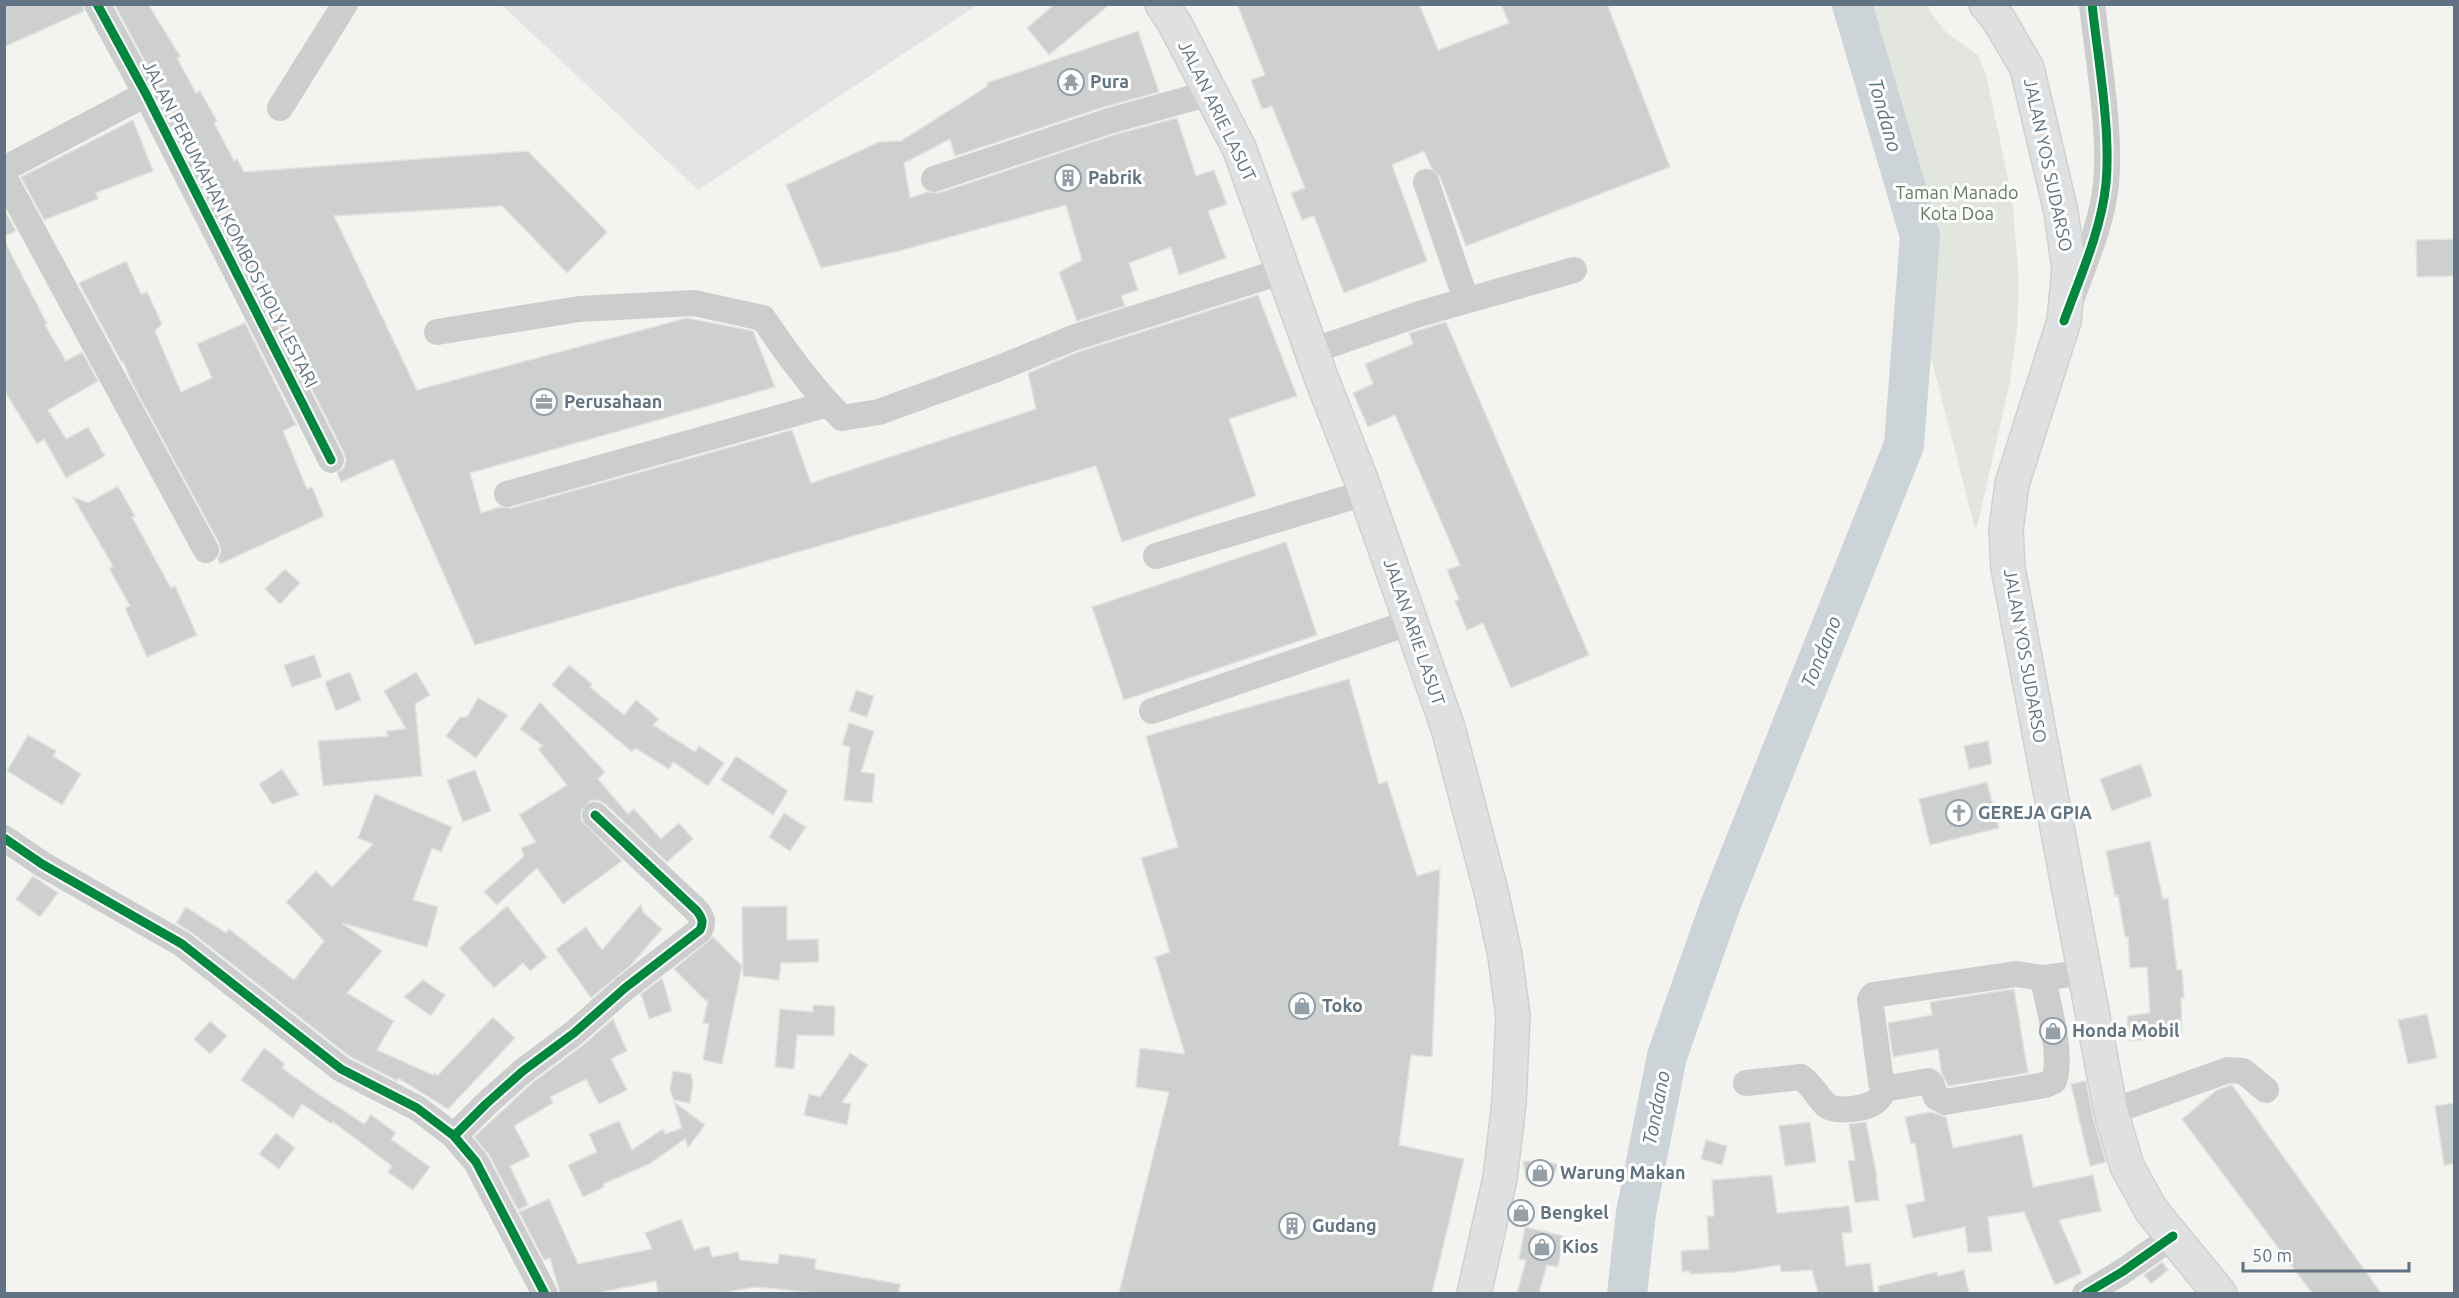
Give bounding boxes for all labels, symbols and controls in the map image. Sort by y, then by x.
street label: JALAN ARIE LASUT [1175,37,1261,184]
street label: JALAN PERUMAHAN KOMBOS HOLY LESTARI [139,57,323,390]
temple icon: Pura [1056,67,1086,97]
place label: Pura [1090,71,1129,91]
water label: Tondano [1864,75,1907,154]
street label: JALAN YOS SUDARSO [2021,76,2077,253]
building icon: Pabrik [1053,163,1083,193]
place label: Pabrik [1088,167,1142,187]
park label: Taman Manado Kota Doa [1895,182,2019,223]
office icon: Perusahaan [529,387,559,417]
place label: Perusahaan [564,391,662,411]
street label: JALAN ARIE LASUT [1380,556,1449,708]
street label: JALAN YOS SUDARSO [2001,567,2051,745]
water label: Tondano [1796,612,1845,691]
church icon: GEREJA GPIA [1944,798,1974,828]
place label: GEREJA GPIA [1978,802,2092,822]
shop icon: Toko [1287,991,1317,1021]
place label: Toko [1322,995,1363,1015]
shop icon: Honda Mobil [2038,1016,2068,1046]
place label: Honda Mobil [2072,1020,2180,1040]
water label: Tondano [1637,1069,1674,1147]
shop icon: Warung Makan [1525,1158,1555,1188]
place label: Warung Makan [1560,1162,1686,1182]
shop icon: Bengkel [1506,1198,1536,1228]
place label: Bengkel [1540,1202,1609,1222]
building icon: Gudang [1277,1211,1307,1241]
place label: Gudang [1312,1215,1377,1235]
shop icon: Kios [1527,1232,1557,1262]
scale bar [2243,1235,2410,1273]
place label: Kios [1562,1236,1599,1256]
text: 50 m [2252,1245,2292,1265]

